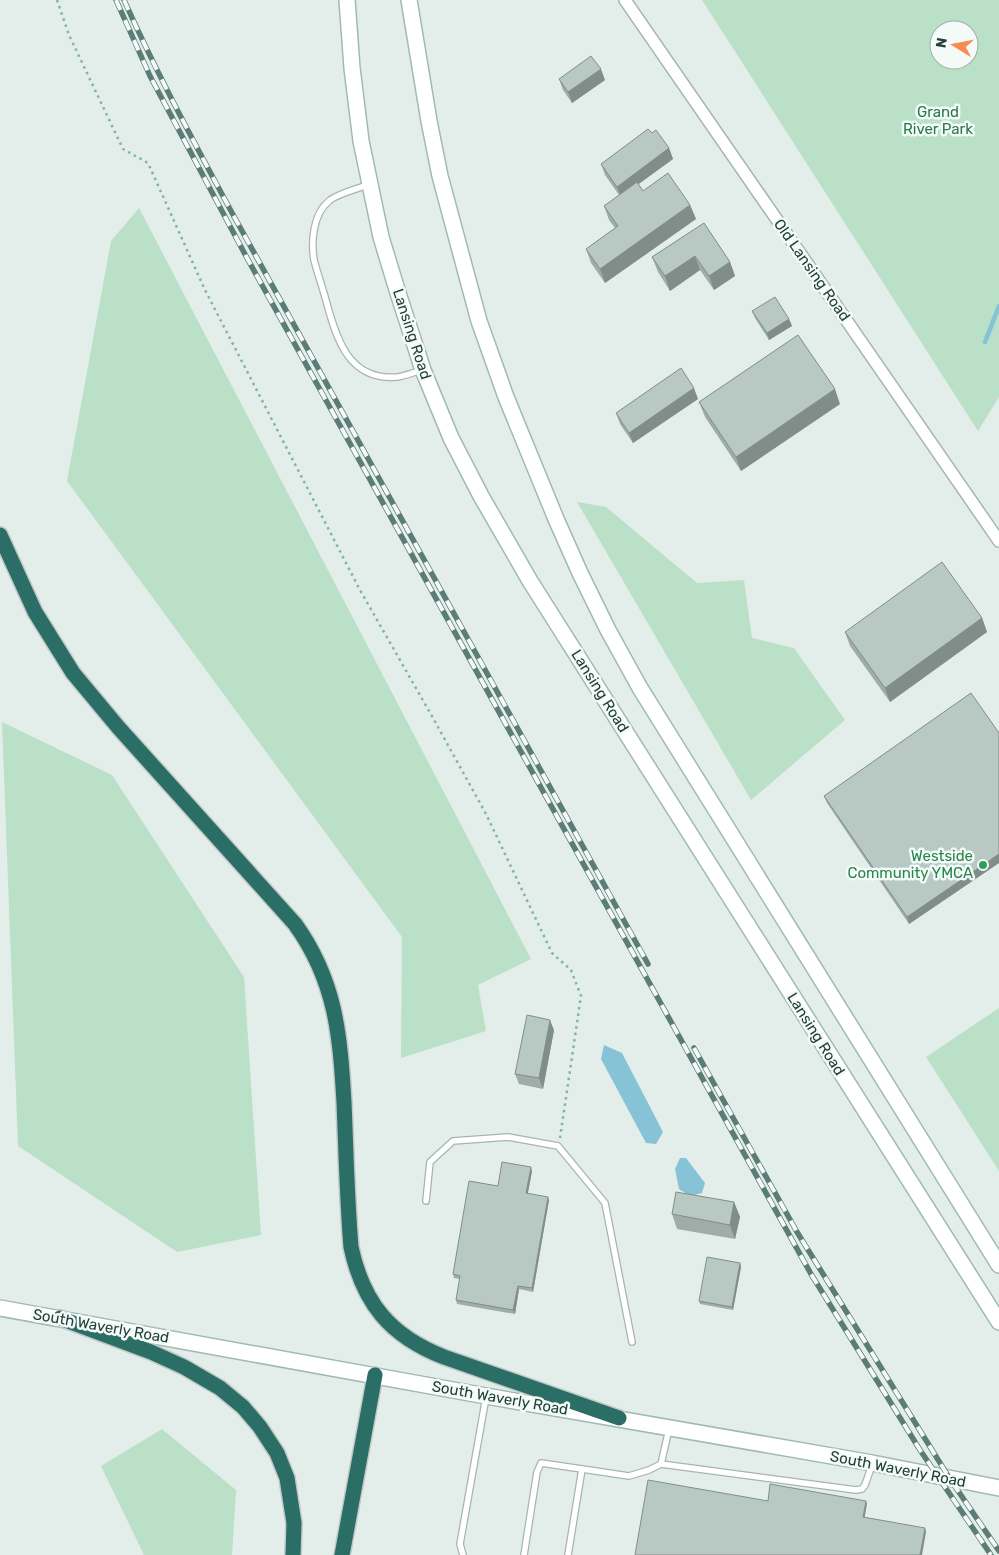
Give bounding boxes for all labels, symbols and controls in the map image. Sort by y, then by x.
north arrow [929,20,979,70]
text: N [932,36,951,49]
park label: Grand River Park [903,103,973,138]
street label: Old Lansing Road [770,215,854,325]
street label: Lansing Road [389,286,435,382]
street label: Lansing Road [567,646,633,736]
place label: Westside Community YMCA [847,847,973,882]
marker: Westside Community YMCA [977,859,989,871]
street label: Lansing Road [783,989,849,1079]
street label: South Waverly Road [31,1305,171,1347]
street label: South Waverly Road [430,1377,570,1419]
street label: South Waverly Road [828,1447,968,1491]

